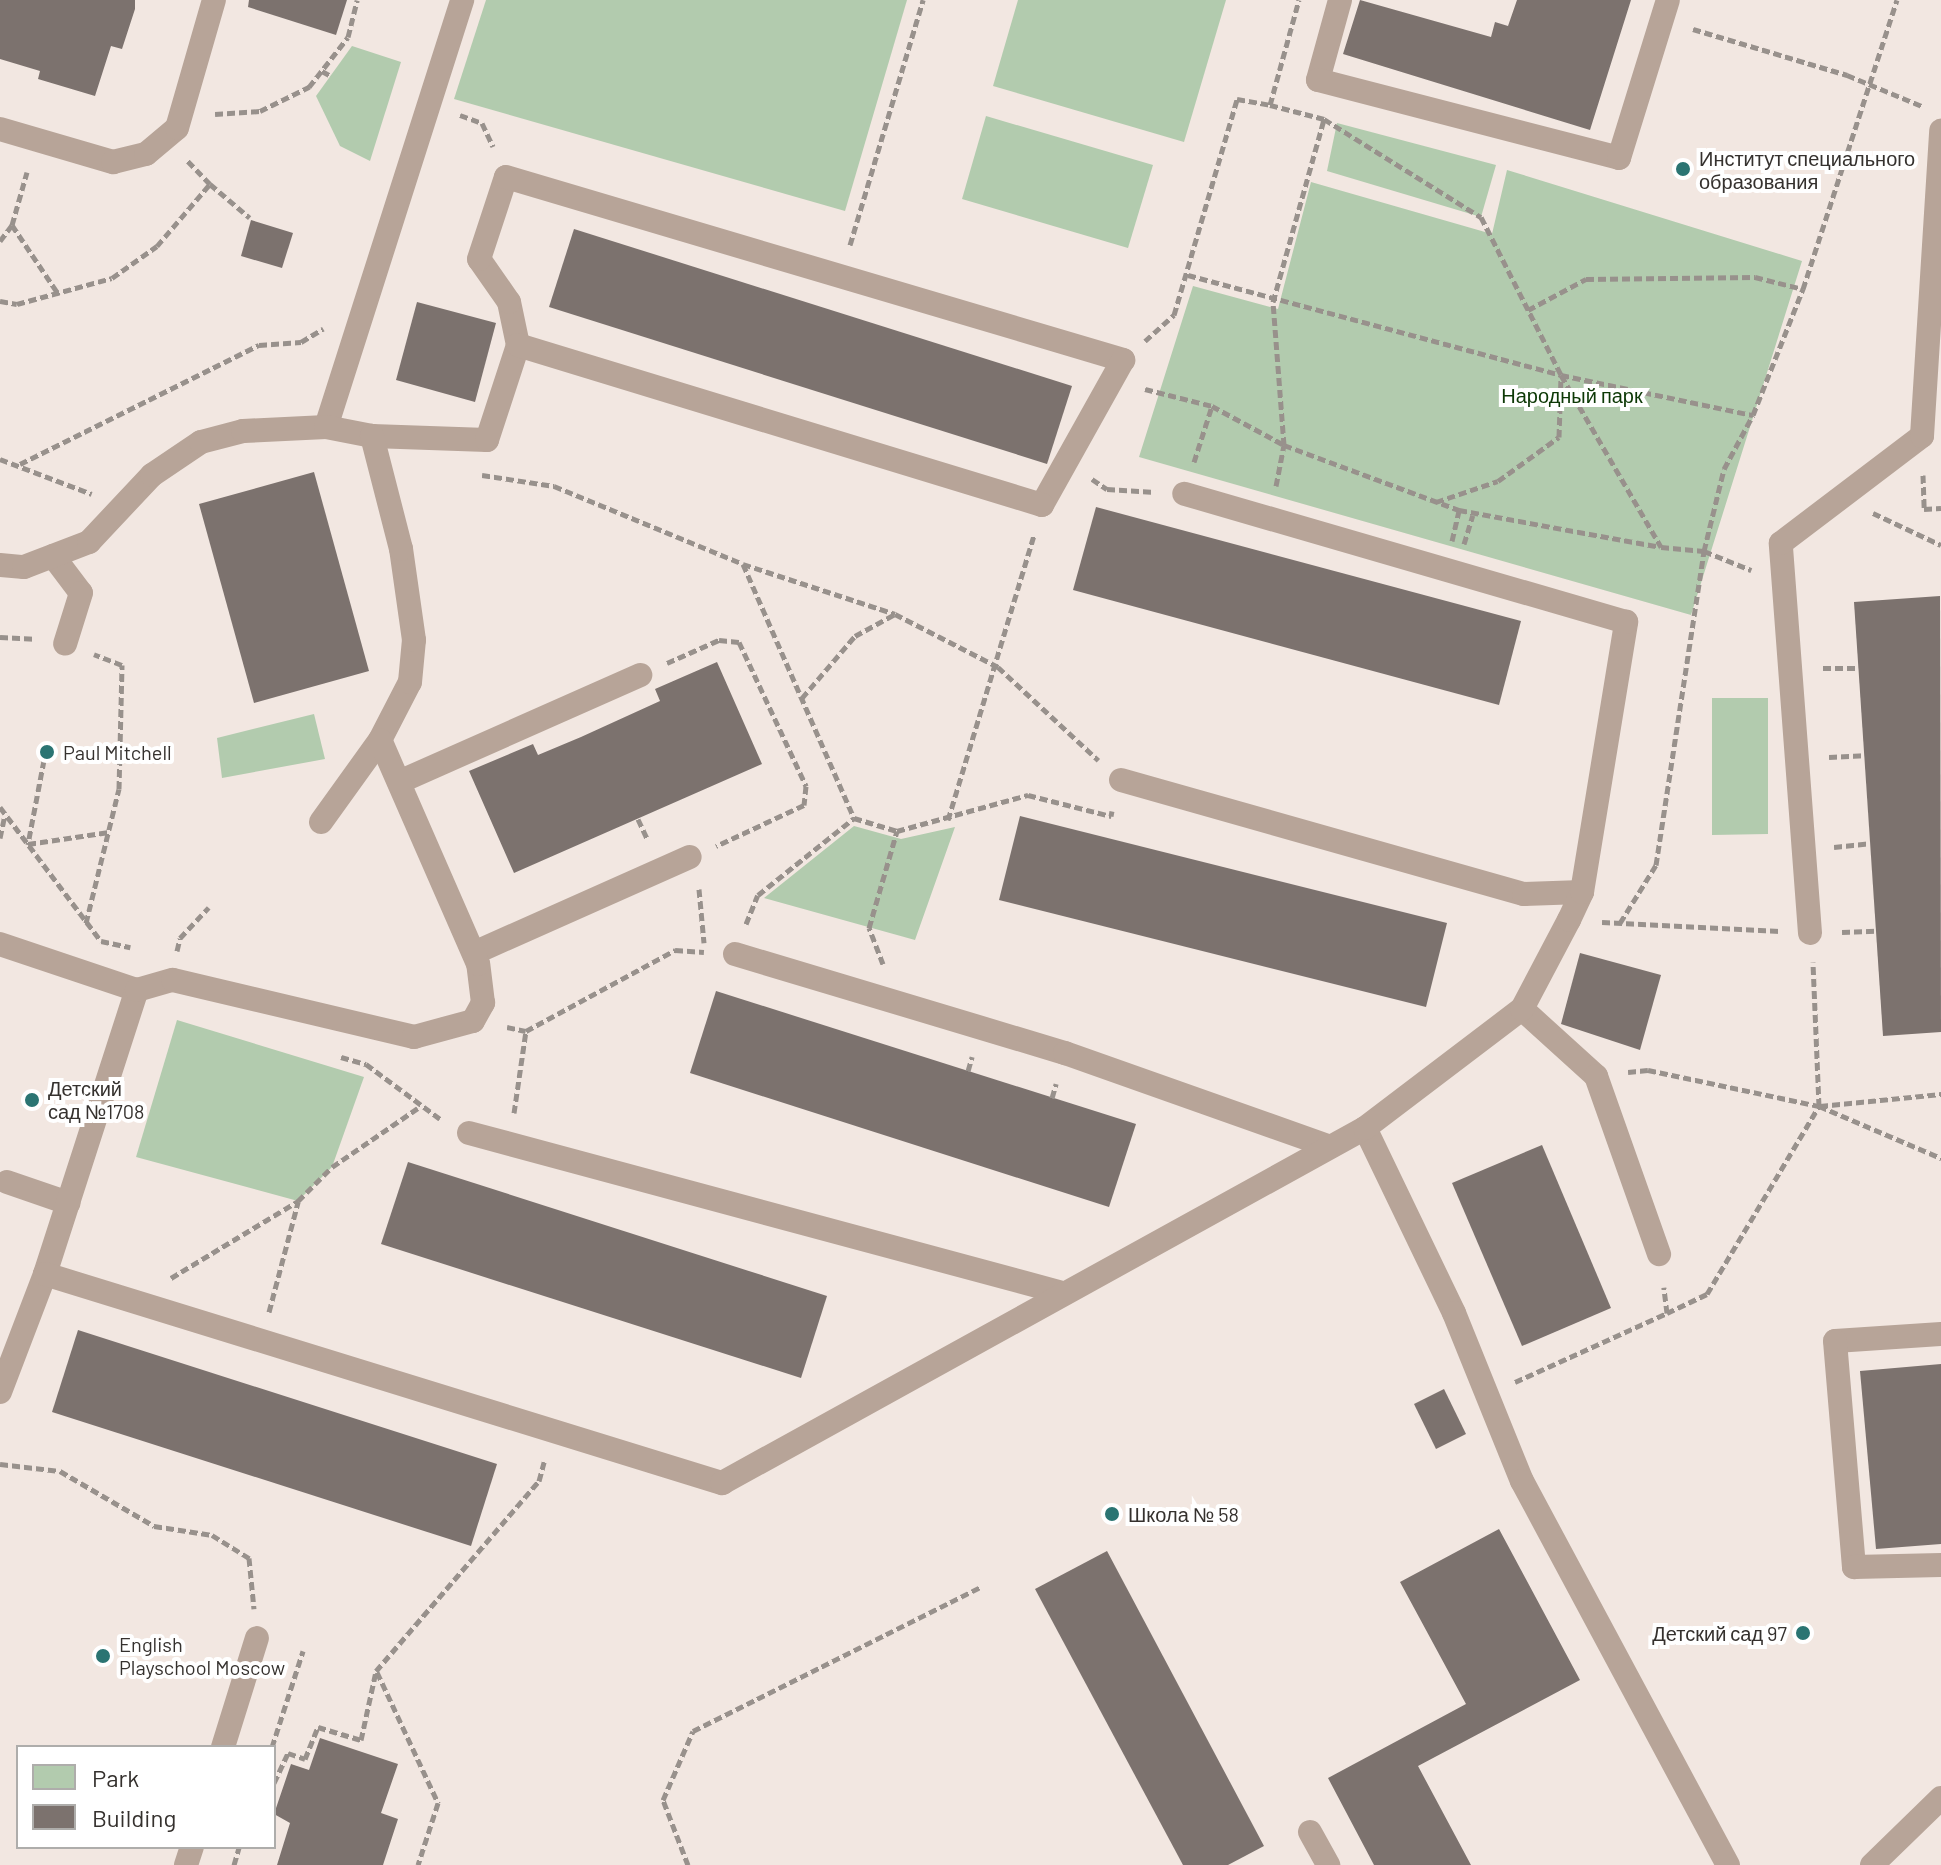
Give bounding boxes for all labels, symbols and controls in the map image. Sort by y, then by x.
place label: Институт специального образования [1699,146,1915,193]
marker: Институт специального образования [1674,160,1692,178]
park label: Народный парк [1501,383,1643,407]
place label: Paul Mitchell [63,740,172,764]
marker: Paul Mitchell [38,743,56,761]
place label: Детский сад №1708 [48,1076,144,1123]
marker: Детский сад №1708 [23,1091,41,1109]
place label: Школа № 58 [1128,1502,1239,1526]
marker: Школа № 58 [1103,1505,1121,1523]
place label: Детский сад 97 [1652,1621,1787,1645]
marker: Детский сад 97 [1794,1624,1812,1642]
place label: English Playschool Moscow [119,1632,285,1679]
marker: English Playschool Moscow [94,1647,112,1665]
legend [16,1745,276,1849]
text: Park [92,1763,139,1792]
text: Building [92,1803,176,1832]

